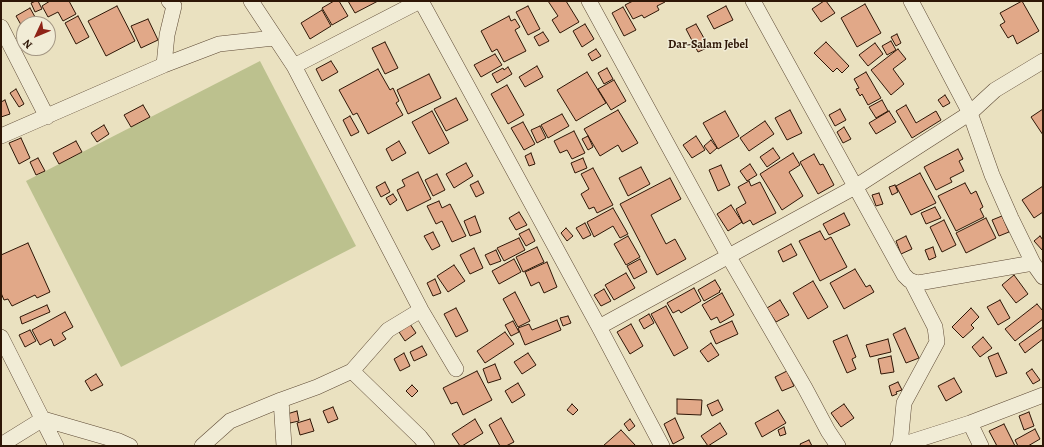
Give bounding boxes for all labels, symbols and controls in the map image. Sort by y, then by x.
north arrow [16,16,56,56]
text: N [20,36,36,52]
district label: Dar-Salam Jebel [668,38,748,52]

